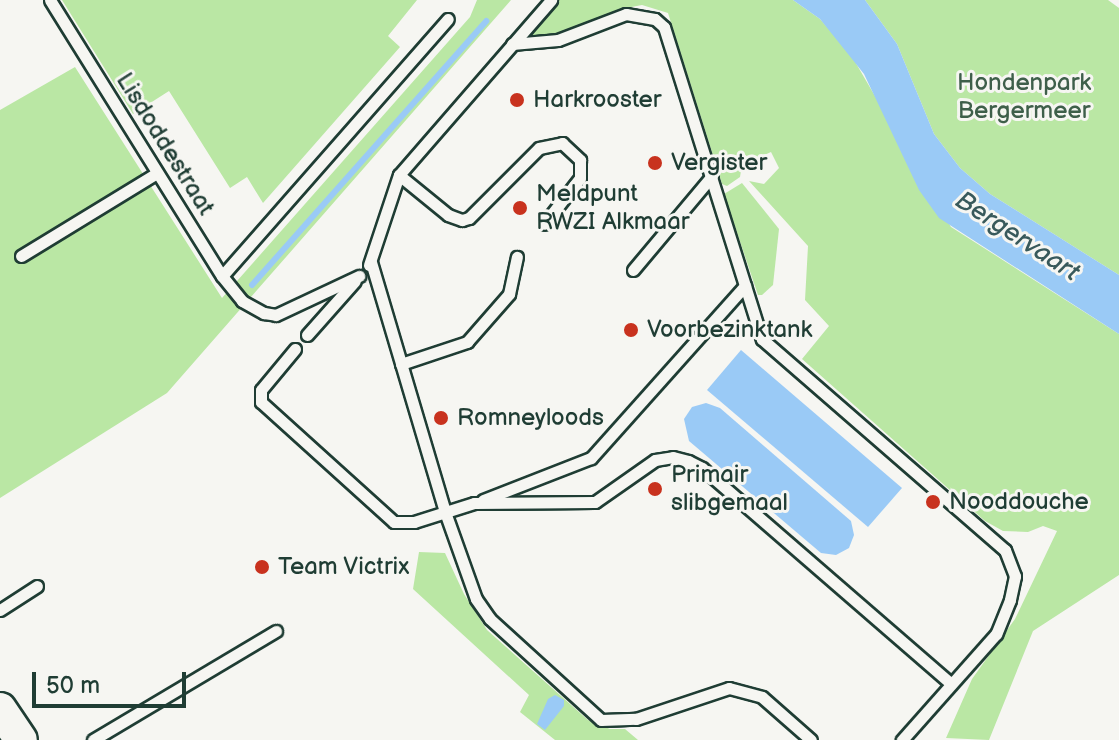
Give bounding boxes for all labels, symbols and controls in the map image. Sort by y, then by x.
street label: Lisdoddestraat [110,68,220,220]
park label: Hondenpark Bergermeer [957,69,1091,125]
place label: Harkrooster [533,86,661,114]
marker: Harkrooster [508,91,526,109]
place label: Vergister [671,149,767,177]
marker: Vergister [646,154,664,172]
place label: Meldpunt RWZI Alkmaar [536,180,689,236]
water label: Bergervaart [949,185,1085,289]
marker: Meldpunt RWZI Alkmaar [511,199,529,217]
place label: Voorbezinktank [647,316,812,344]
marker: Voorbezinktank [622,321,640,339]
place label: Romneyloods [457,404,604,432]
marker: Romneyloods [432,409,450,427]
place label: Primair slibgemaal [671,461,788,517]
marker: Primair slibgemaal [646,480,664,498]
place label: Nooddouche [949,488,1089,516]
marker: Nooddouche [924,493,942,511]
place label: Team Victrix [278,553,410,581]
marker: Team Victrix [253,558,271,576]
scale bar [36,656,190,706]
text: 50 m [46,671,100,700]

